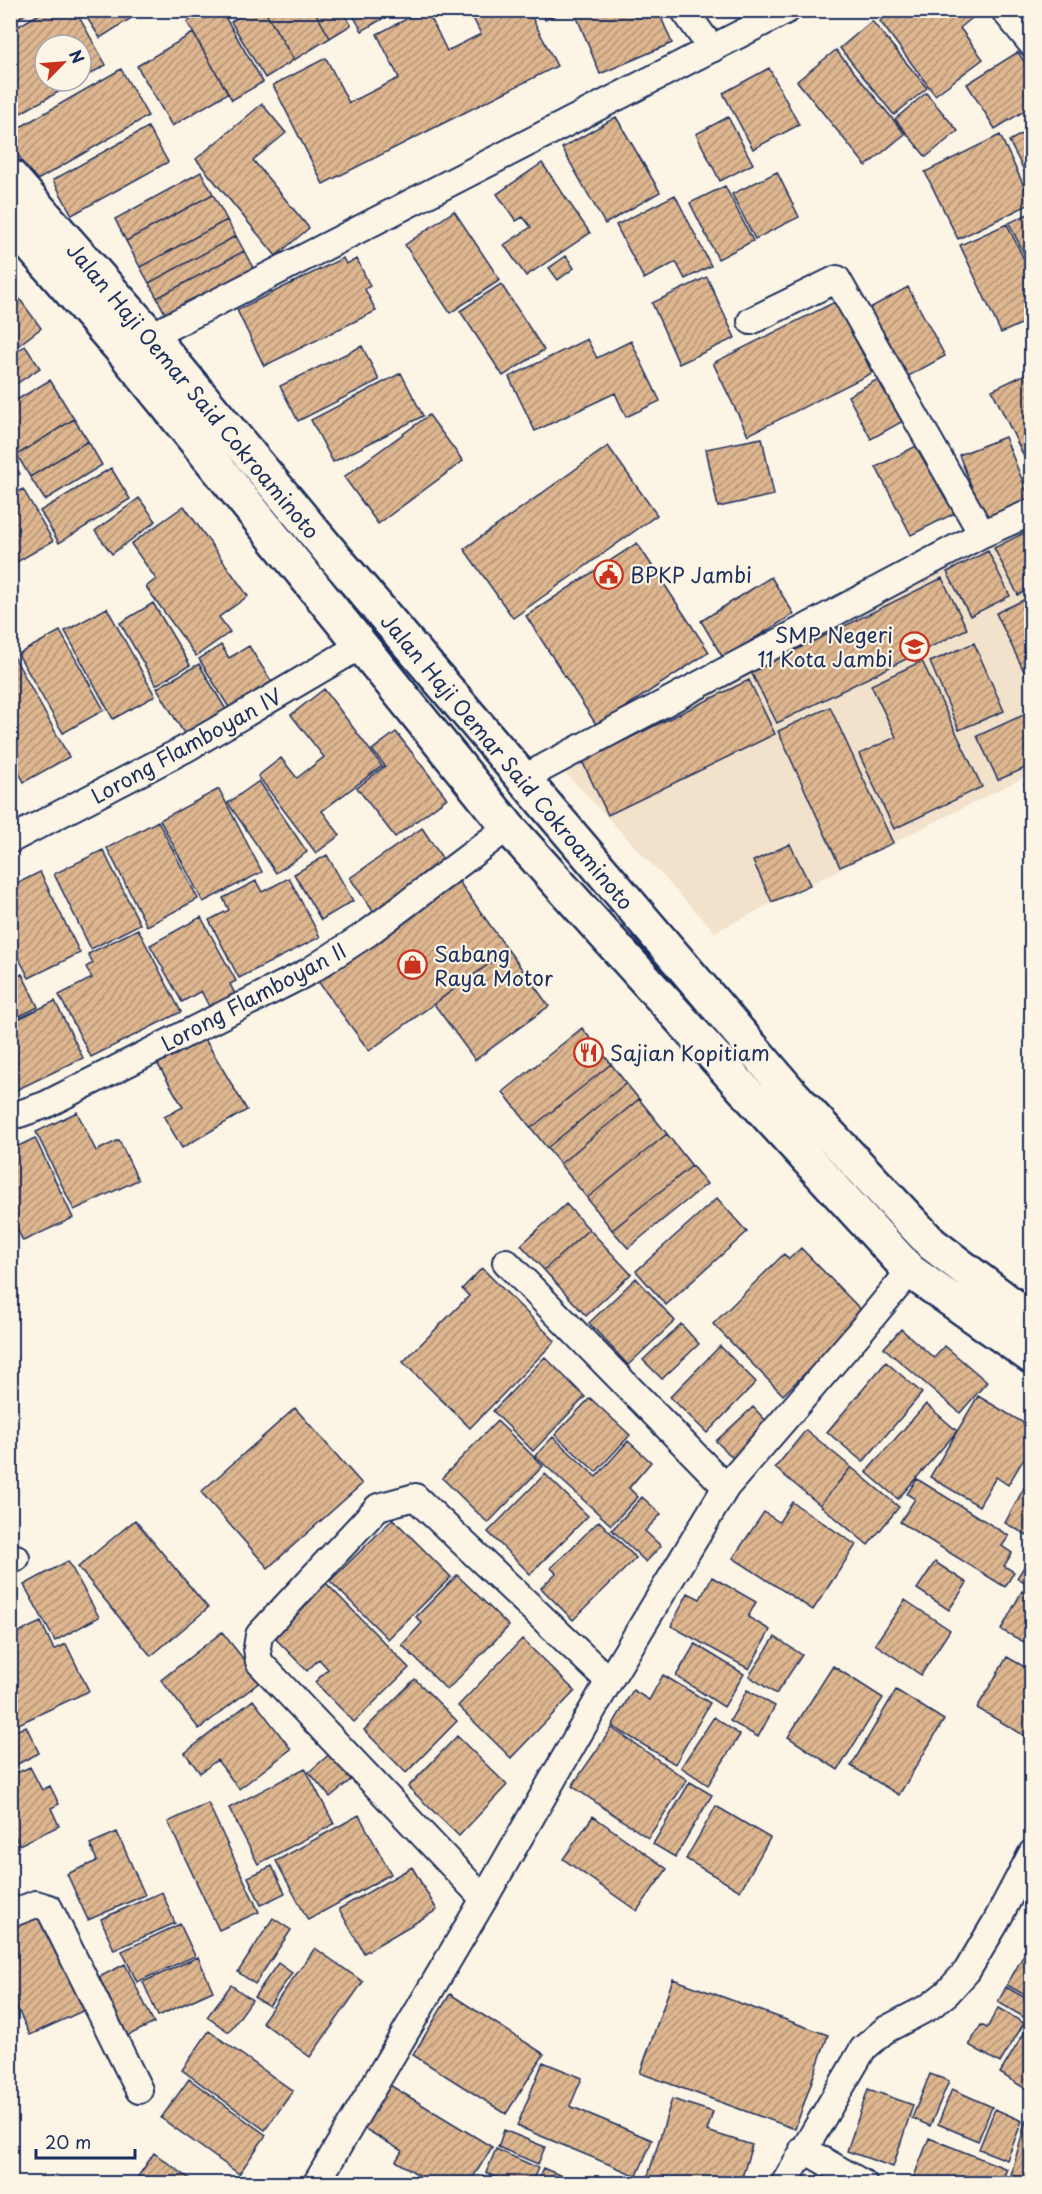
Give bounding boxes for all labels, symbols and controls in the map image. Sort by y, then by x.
north arrow [33,33,93,93]
text: N [64,45,91,67]
street label: Jalan Haji Oemar Said Cokroaminoto [60,235,328,545]
public building icon: BPKP Jambi [593,558,625,590]
place label: BPKP Jambi [630,558,752,590]
street label: Jalan Haji Oemar Said Cokroaminoto [374,606,642,916]
place label: SMP Negeri 11 Kota Jambi [757,618,893,674]
school or university icon: SMP Negeri 11 Kota Jambi [898,630,930,662]
street label: Lorong Flamboyan IV [85,679,287,811]
street label: Lorong Flamboyan II [155,934,351,1058]
place label: Sabang Raya Motor [434,937,553,993]
shop icon: Sabang Raya Motor [397,949,429,981]
restaurant icon: Sajian Kopitiam [573,1036,605,1068]
place label: Sajian Kopitiam [610,1036,770,1068]
scale bar [36,2122,135,2160]
text: 20 m [45,2128,91,2155]

